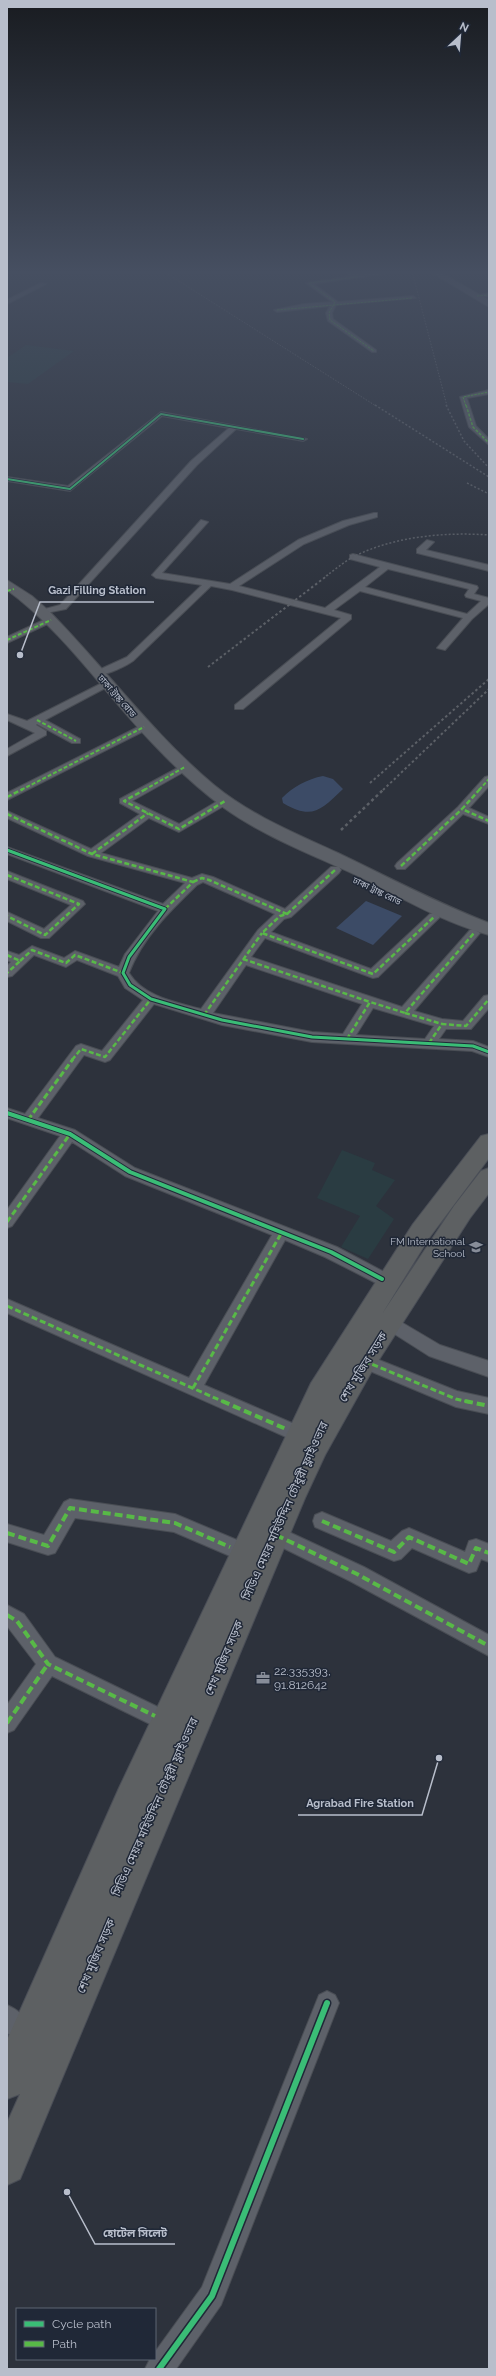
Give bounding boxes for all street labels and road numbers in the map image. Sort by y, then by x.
street label: ঢাকা ট্রাঙ্ক রোড [95,671,139,720]
street label: ঢাকা ট্রাঙ্ক রোড [350,874,404,907]
street label: শেখ মুজিব সড়ক [335,1329,391,1405]
street label: সিডিএ মেয়র মহিউদ্দিন চৌধুরী ফ্লাইওভার [238,1418,332,1604]
street label: শেখ মুজিব সড়ক [201,1618,247,1698]
street label: সিডিএ মেয়র মহিউদ্দিন চৌধুরী ফ্লাইওভার [108,1714,202,1900]
street label: শেখ মুজিব সড়ক [73,1916,119,1996]

